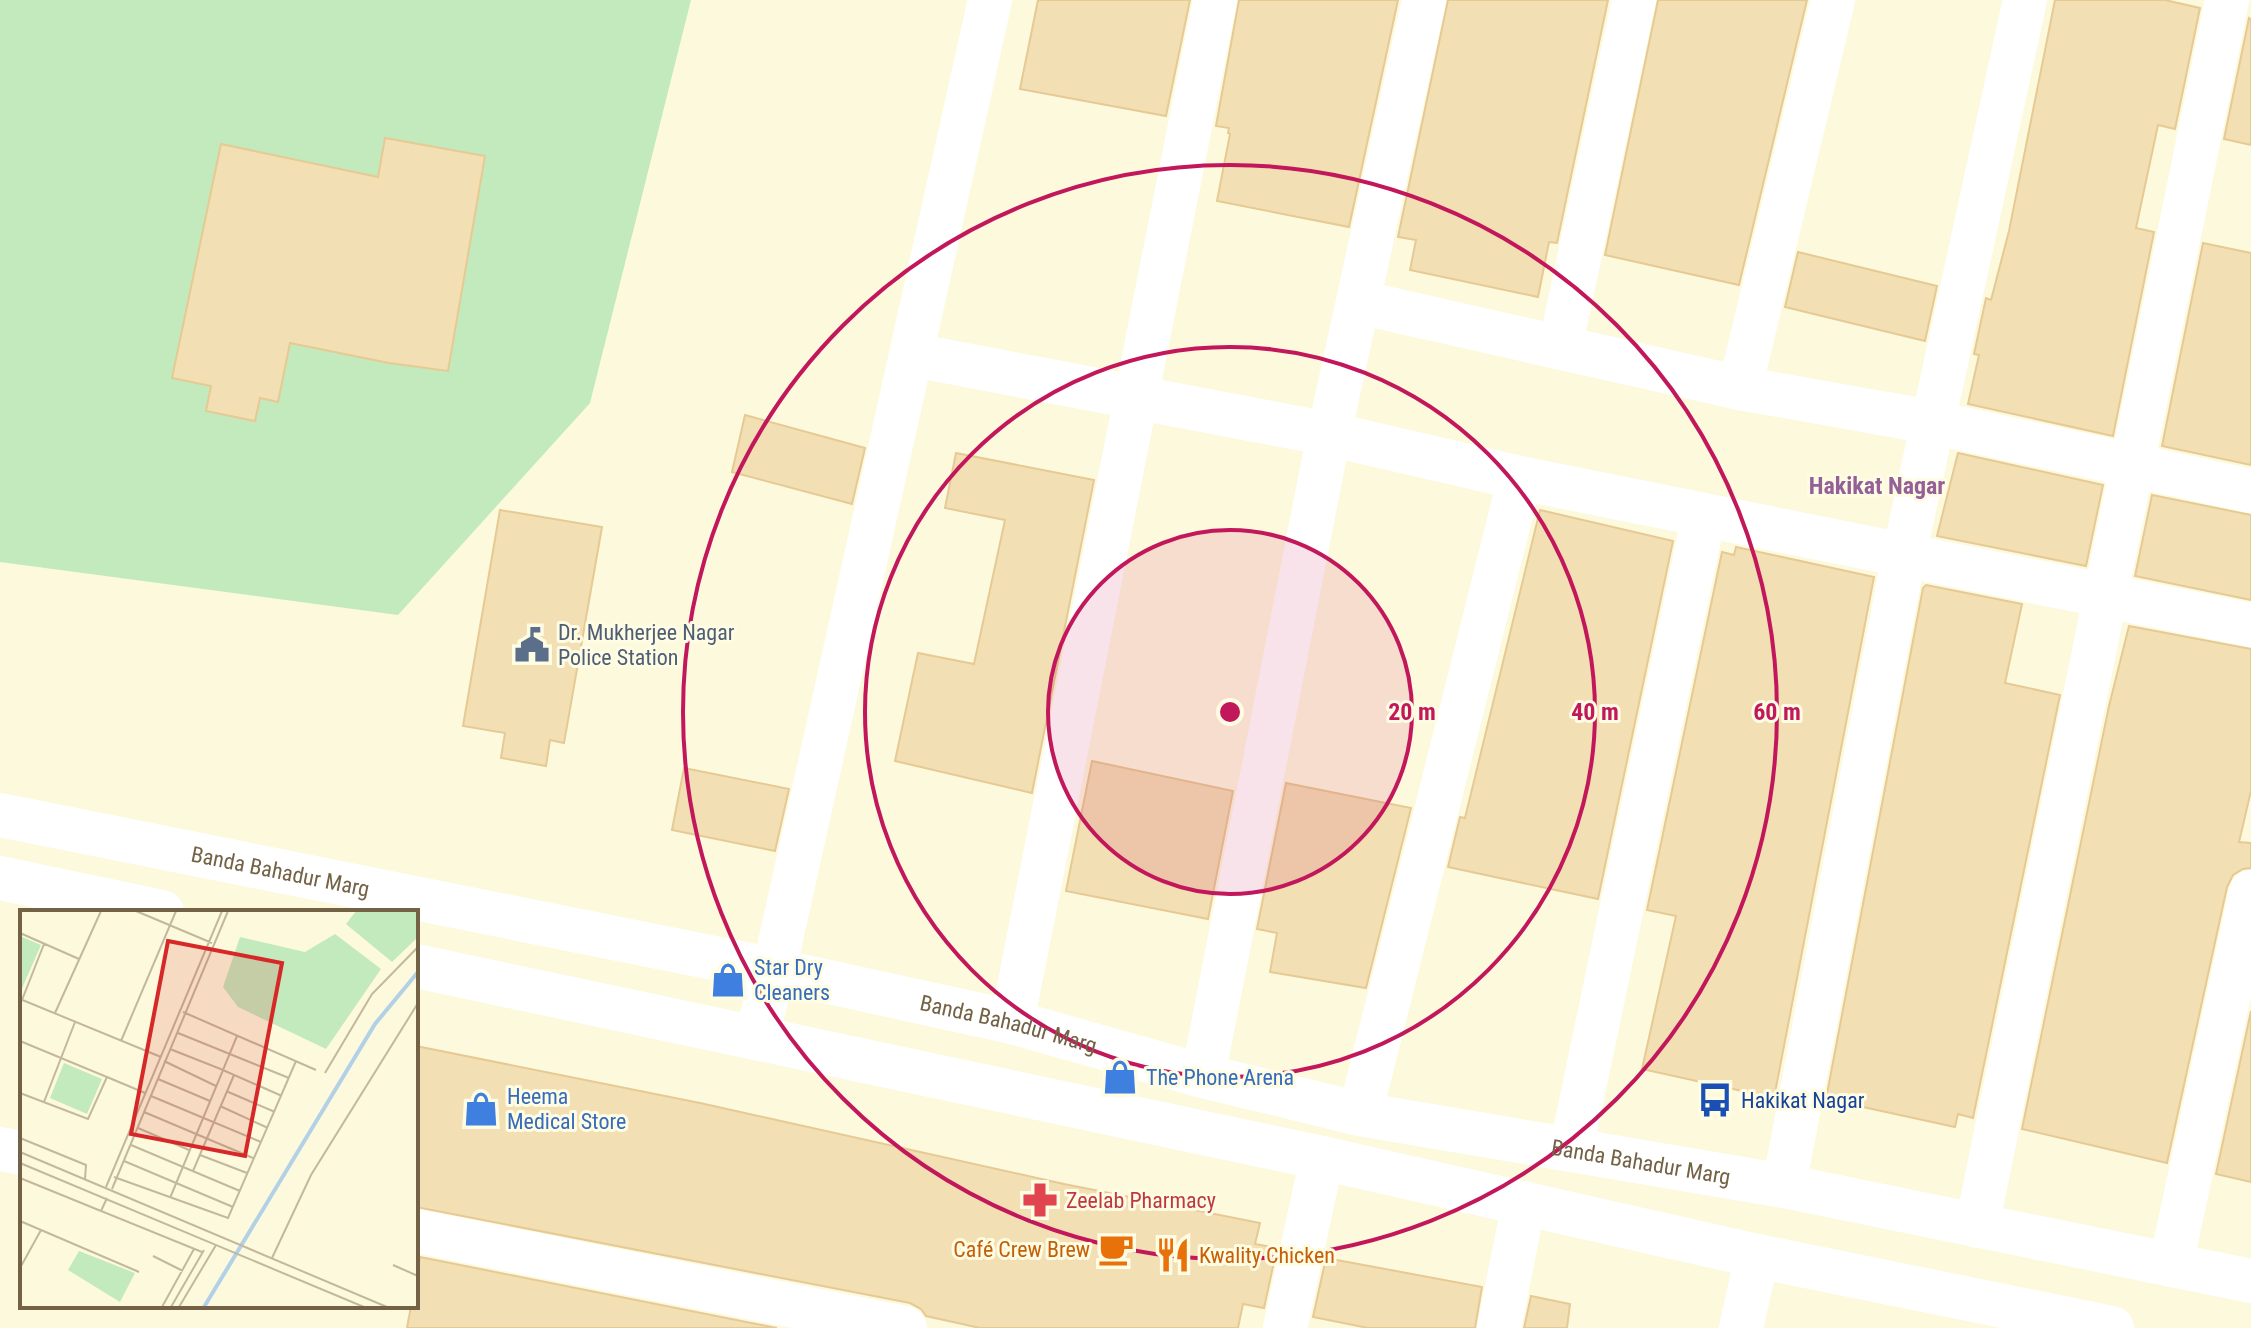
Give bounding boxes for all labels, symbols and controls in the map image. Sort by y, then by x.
district label: Hakikat Nagar [1809,472,1945,500]
place label: Dr. Mukherjee Nagar Police Station [558,620,735,670]
public building icon: Dr. Mukherjee Nagar Police Station [513,626,551,664]
centre of rings [1216,698,1244,726]
text: 20 m [1388,698,1436,726]
text: 40 m [1571,698,1619,726]
text: 60 m [1753,698,1801,726]
street label: Banda Bahadur Marg [189,842,372,902]
inset map [20,910,418,1308]
place label: Star Dry Cleaners [754,955,830,1005]
shop icon: Star Dry Cleaners [709,961,747,999]
street label: Banda Bahadur Marg [918,990,1100,1058]
shop icon: The Phone Arena [1101,1058,1139,1096]
place label: The Phone Arena [1146,1065,1294,1090]
bus stop icon: Hakikat Nagar [1696,1081,1734,1119]
place label: Heema Medical Store [507,1084,626,1134]
place label: Hakikat Nagar [1741,1088,1865,1113]
shop icon: Heema Medical Store [462,1090,500,1128]
street label: Banda Bahadur Marg [1549,1135,1732,1190]
pharmacy icon: Zeelab Pharmacy [1021,1181,1059,1219]
place label: Zeelab Pharmacy [1066,1188,1216,1213]
cafe icon: Café Crew Brew [1097,1230,1135,1268]
restaurant icon: Kwality Chicken [1154,1236,1192,1274]
place label: Café Crew Brew [953,1237,1090,1262]
place label: Kwality Chicken [1199,1243,1335,1268]

